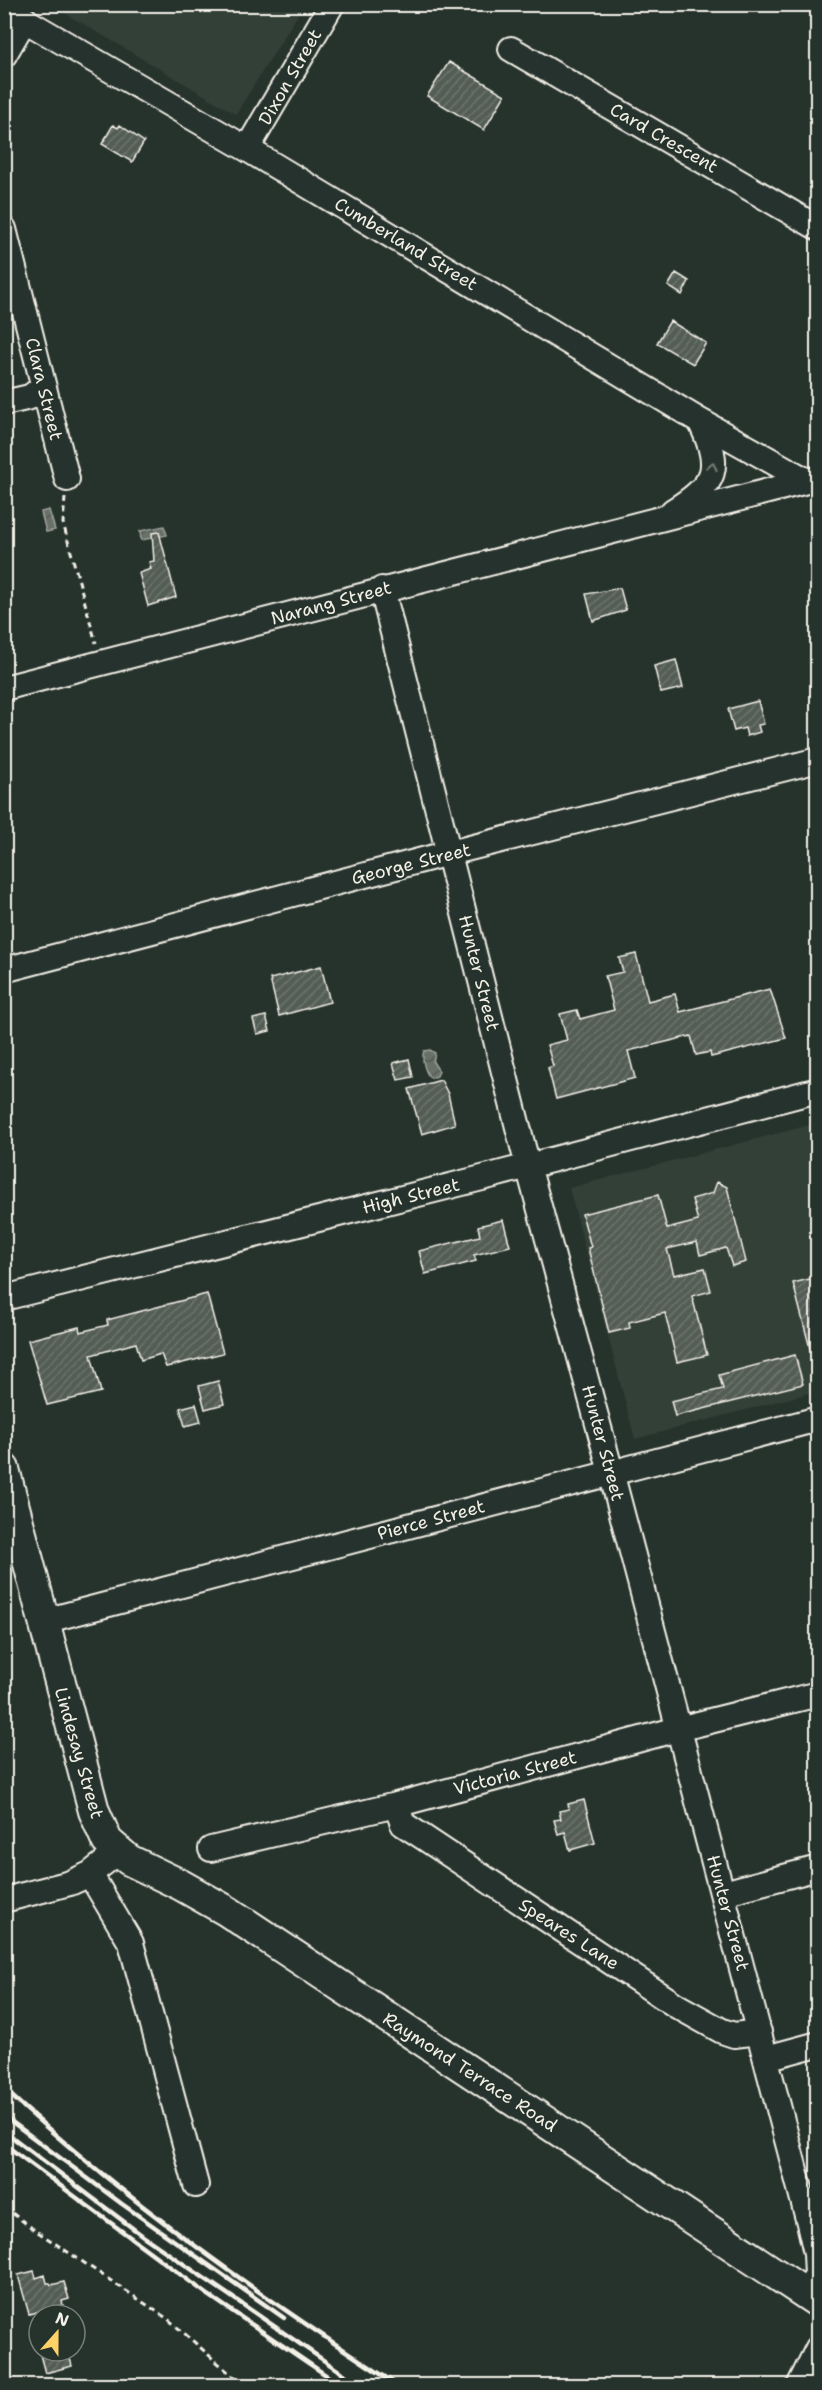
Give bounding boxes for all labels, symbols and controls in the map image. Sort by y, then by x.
street label: Dixon Street [253,24,327,129]
street label: Card Crescent [606,97,723,179]
street label: Cumberland Street [330,192,482,296]
street label: Clara Street [20,335,68,443]
one-way arrow [705,461,718,471]
street label: Narang Street [268,575,394,631]
street label: George Street [349,838,473,890]
street label: Hunter Street [453,912,505,1034]
street label: High Street [360,1172,462,1220]
street label: Hunter Street [576,1382,630,1504]
street label: Pierce Street [375,1494,488,1546]
street label: Lindesay Street [49,1685,109,1821]
street label: Victoria Street [451,1745,579,1801]
street label: Hunter Street [701,1852,755,1974]
street label: Speares Lane [514,1893,624,1975]
street label: Raymond Terrace Road [378,2007,562,2137]
north arrow [27,2303,87,2363]
text: N [53,2307,72,2332]

